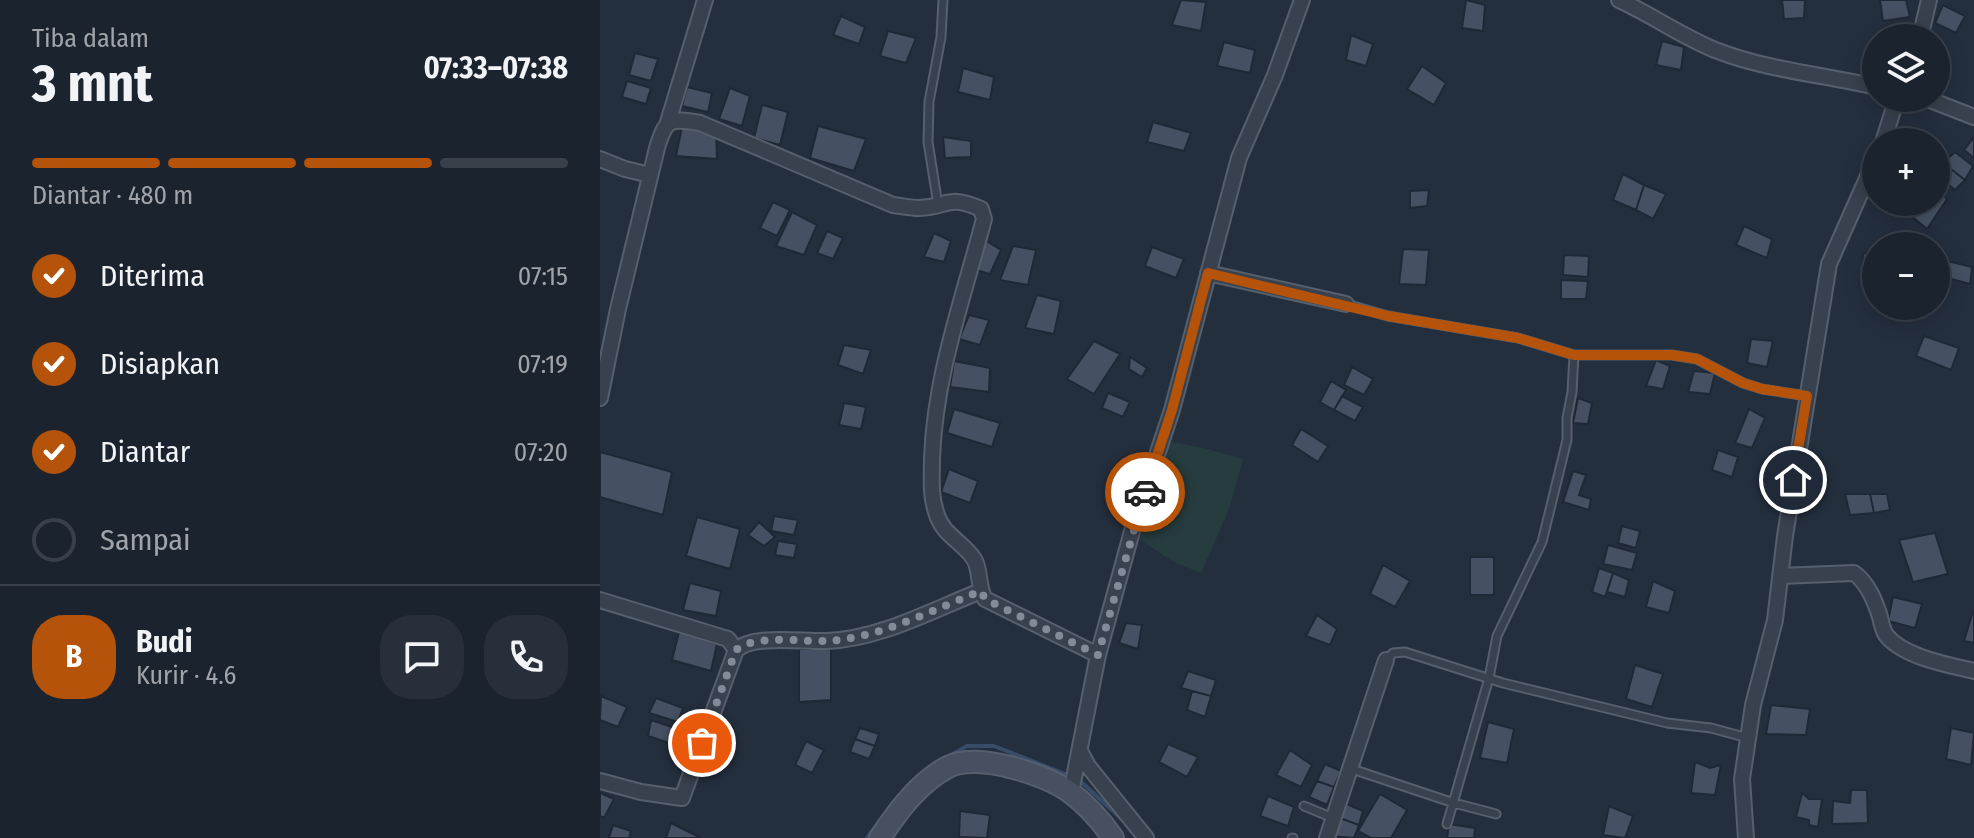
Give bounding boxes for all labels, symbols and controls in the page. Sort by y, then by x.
text: Tiba dalam [32,23,149,54]
map controls [1862,24,1950,320]
button: layers [1862,24,1950,112]
text: 07:33–07:38 [423,50,568,86]
text: 3 mnt [32,52,153,115]
button: + [1862,128,1950,216]
text: Diantar · 480 m [32,180,193,211]
button: − [1862,232,1950,320]
icon: check [32,254,76,298]
text: Diterima [100,258,205,294]
text: 07:15 [518,261,568,292]
icon: check [32,342,76,386]
text: Disiapkan [100,346,220,382]
text: 07:19 [517,349,568,380]
icon: check [32,430,76,474]
text: Diantar [100,434,190,470]
text: 07:20 [514,437,568,468]
pin [1759,446,1827,514]
courier [1105,452,1185,532]
icon: home [1771,458,1815,502]
icon: car [1123,470,1167,514]
text: Sampai [100,522,191,558]
button: chat [380,615,464,699]
button: phone [484,615,568,699]
text: Budi [136,624,192,660]
text: B [66,639,82,675]
text: Kurir · 4.6 [136,660,236,691]
pin [668,709,736,777]
icon: bag [680,721,724,765]

